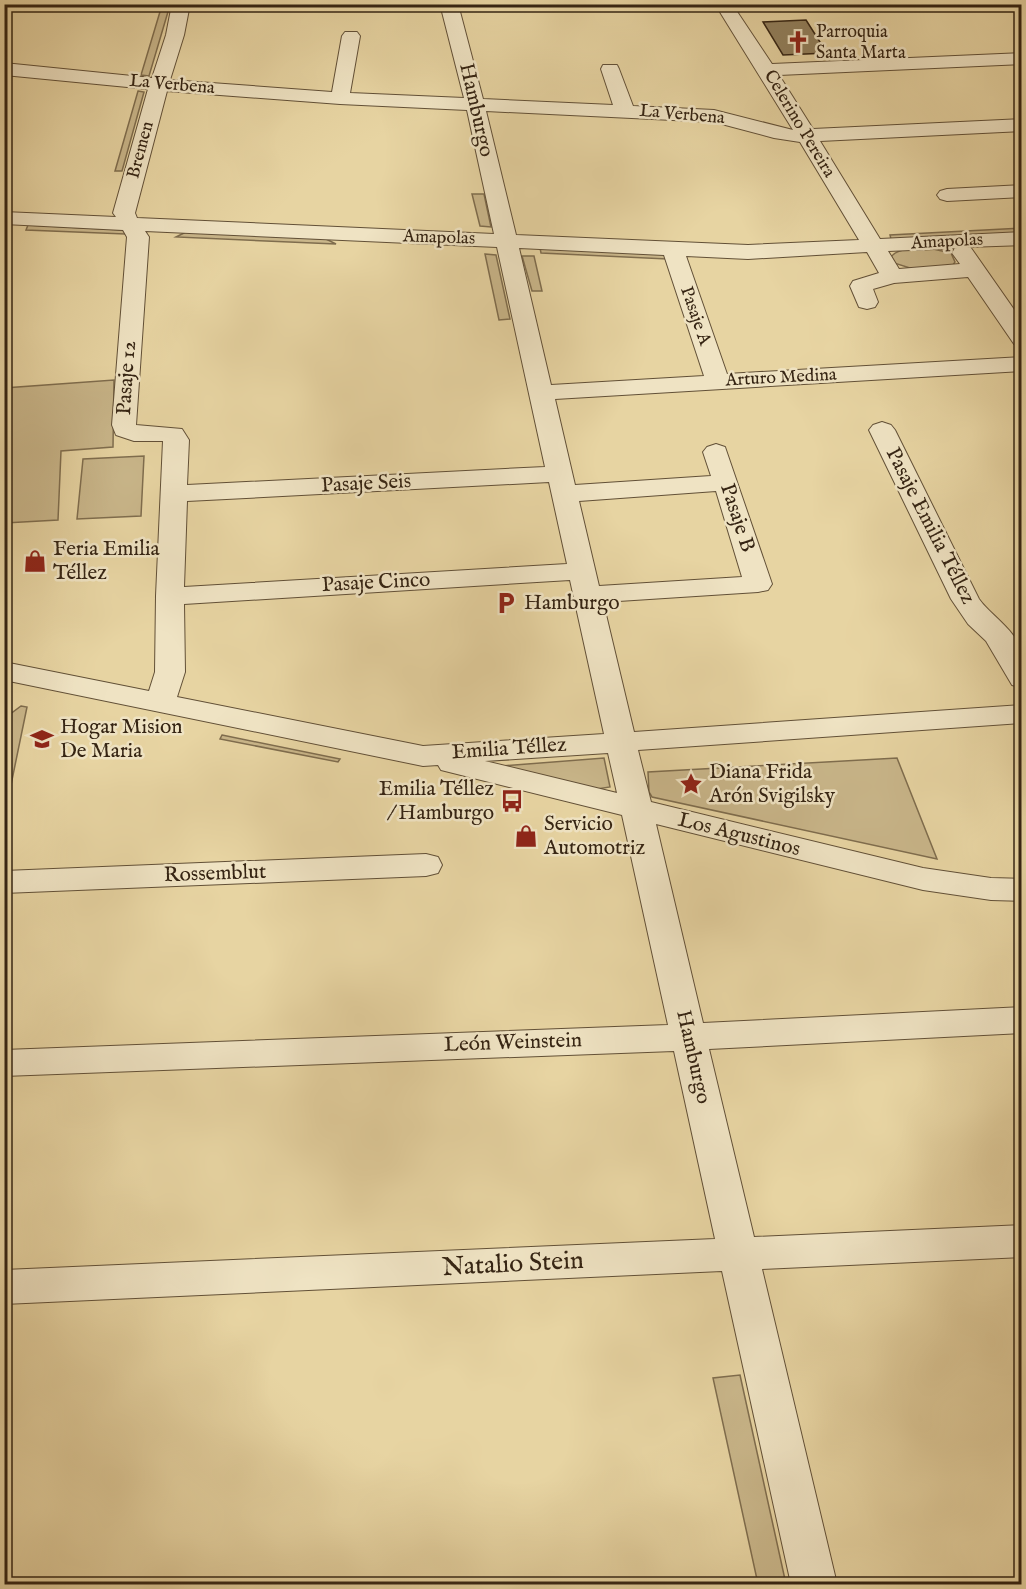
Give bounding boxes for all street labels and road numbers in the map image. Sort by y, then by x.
street label: Hamburgo [452,60,500,160]
street label: Celerino Pereira [758,66,840,182]
street label: La Verbena [128,70,216,100]
street label: La Verbena [638,100,726,130]
street label: Bremen [122,118,160,181]
street label: Amapolas [401,225,476,251]
street label: Amapolas [909,229,984,255]
street label: Pasaje A [674,284,716,349]
street label: Pasaje 12 [111,340,143,416]
street label: Arturo Medina [724,364,837,392]
street label: Pasaje Emilia Téllez [879,443,981,609]
street label: Pasaje Seis [320,468,412,500]
street label: Pasaje B [713,480,761,556]
street label: Pasaje Cinco [321,567,431,599]
street label: Emilia Téllez [451,731,568,766]
street label: Los Agustinos [675,807,803,863]
street label: Rossemblut [163,859,267,889]
street label: Hamburgo [669,1007,717,1107]
street label: León Weinstein [443,1027,583,1059]
street label: Natalio Stein [441,1244,585,1284]

